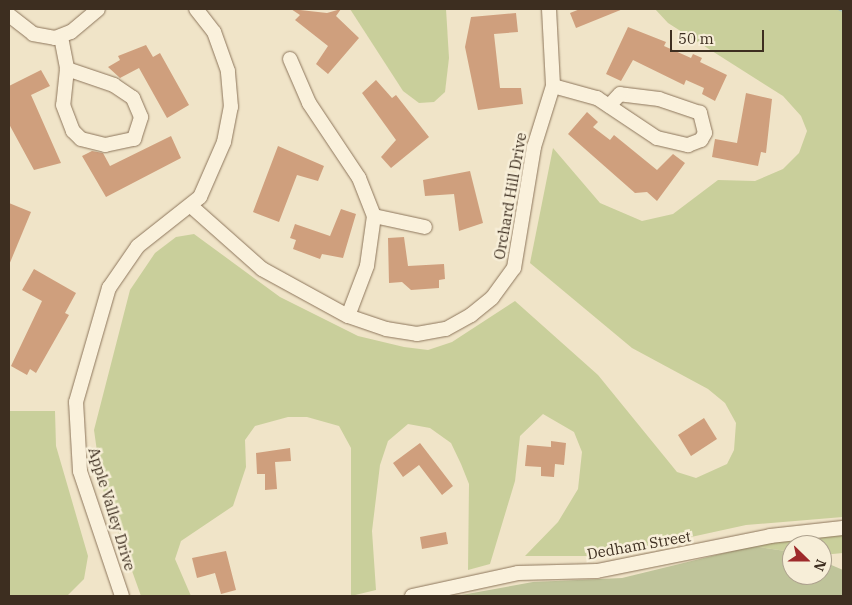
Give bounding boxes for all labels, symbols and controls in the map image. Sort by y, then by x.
scale bar [672,20,766,52]
text: 50 m [678,29,714,48]
street label: Orchard Hill Drive [490,131,530,261]
street label: Apple Valley Drive [85,445,139,573]
street label: Dedham Street [586,527,692,563]
north arrow [782,535,832,585]
text: N [810,557,830,574]

